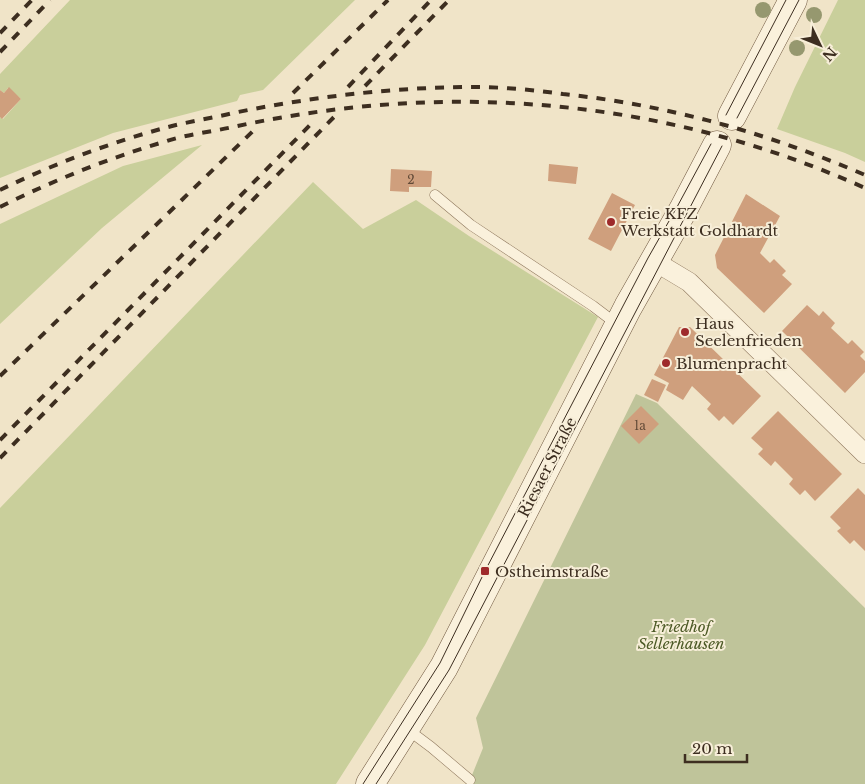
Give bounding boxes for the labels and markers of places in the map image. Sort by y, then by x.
place label: Freie KFZ Werkstatt Goldhardt [620,204,779,240]
marker: Freie KFZ Werkstatt Goldhardt [605,216,617,228]
place label: Haus Seelenfrieden [695,314,802,350]
marker: Haus Seelenfrieden [679,326,691,338]
place label: Blumenpracht [676,354,787,373]
marker: Blumenpracht [660,357,672,369]
place label: Ostheimstraße [495,562,609,581]
marker: Ostheimstraße [479,565,491,577]

